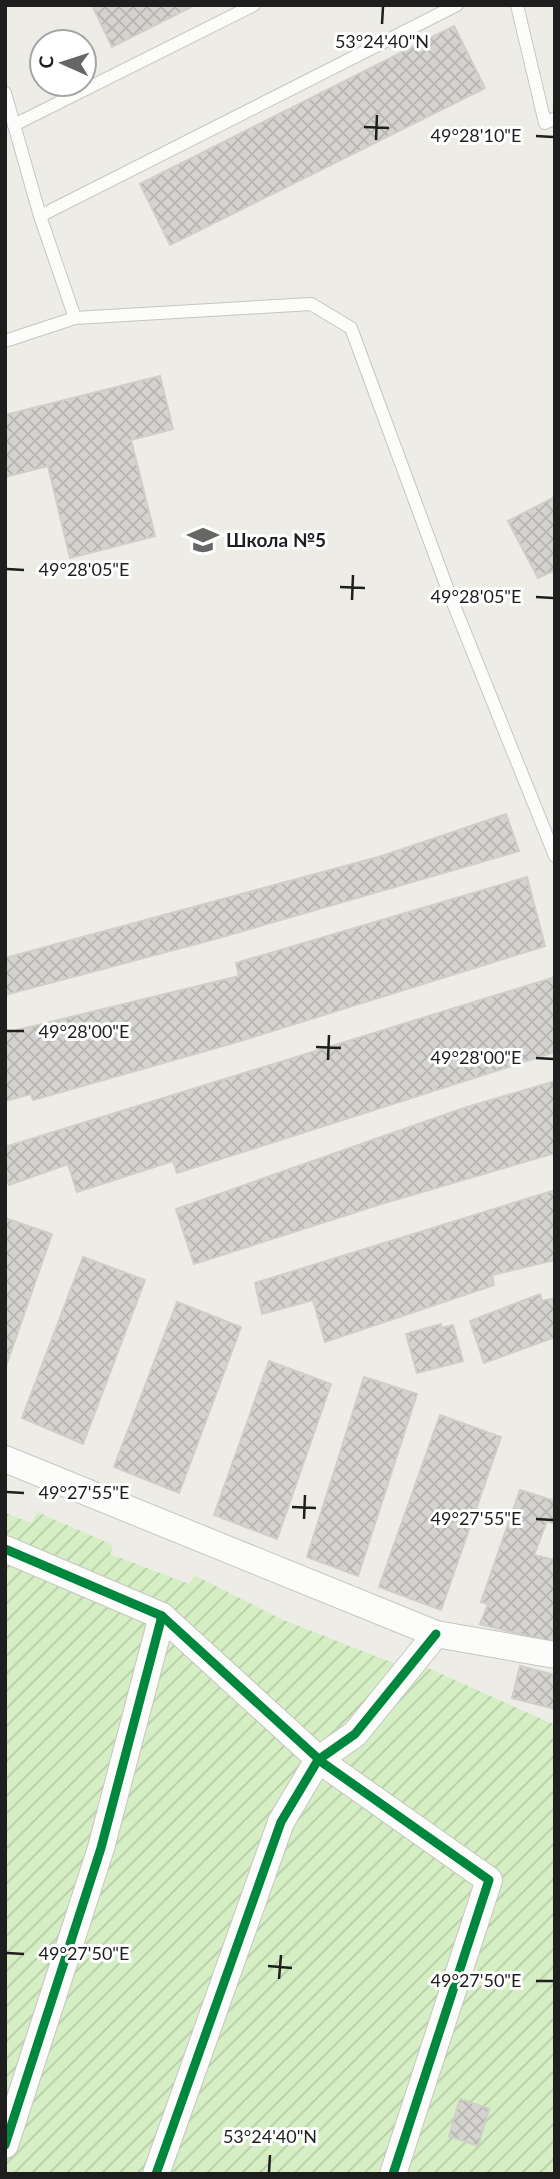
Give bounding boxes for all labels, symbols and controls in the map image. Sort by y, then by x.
north arrow [28,28,98,98]
text: 53°24'40"N [335,30,429,52]
text: С [34,55,57,69]
text: 49°28'10"E [431,124,521,146]
school or university icon: Школа №5 [186,523,220,557]
place label: Школа №5 [226,528,326,551]
text: 49°28'05"E [39,558,129,580]
text: 49°28'05"E [431,585,521,607]
text: 49°28'00"E [39,1020,129,1042]
text: 49°28'00"E [431,1046,521,1068]
text: 49°27'55"E [39,1481,129,1503]
text: 49°27'55"E [431,1507,521,1529]
text: 49°27'50"E [39,1942,129,1964]
text: 49°27'50"E [431,1969,521,1991]
text: 53°24'40"N [223,2125,317,2147]

